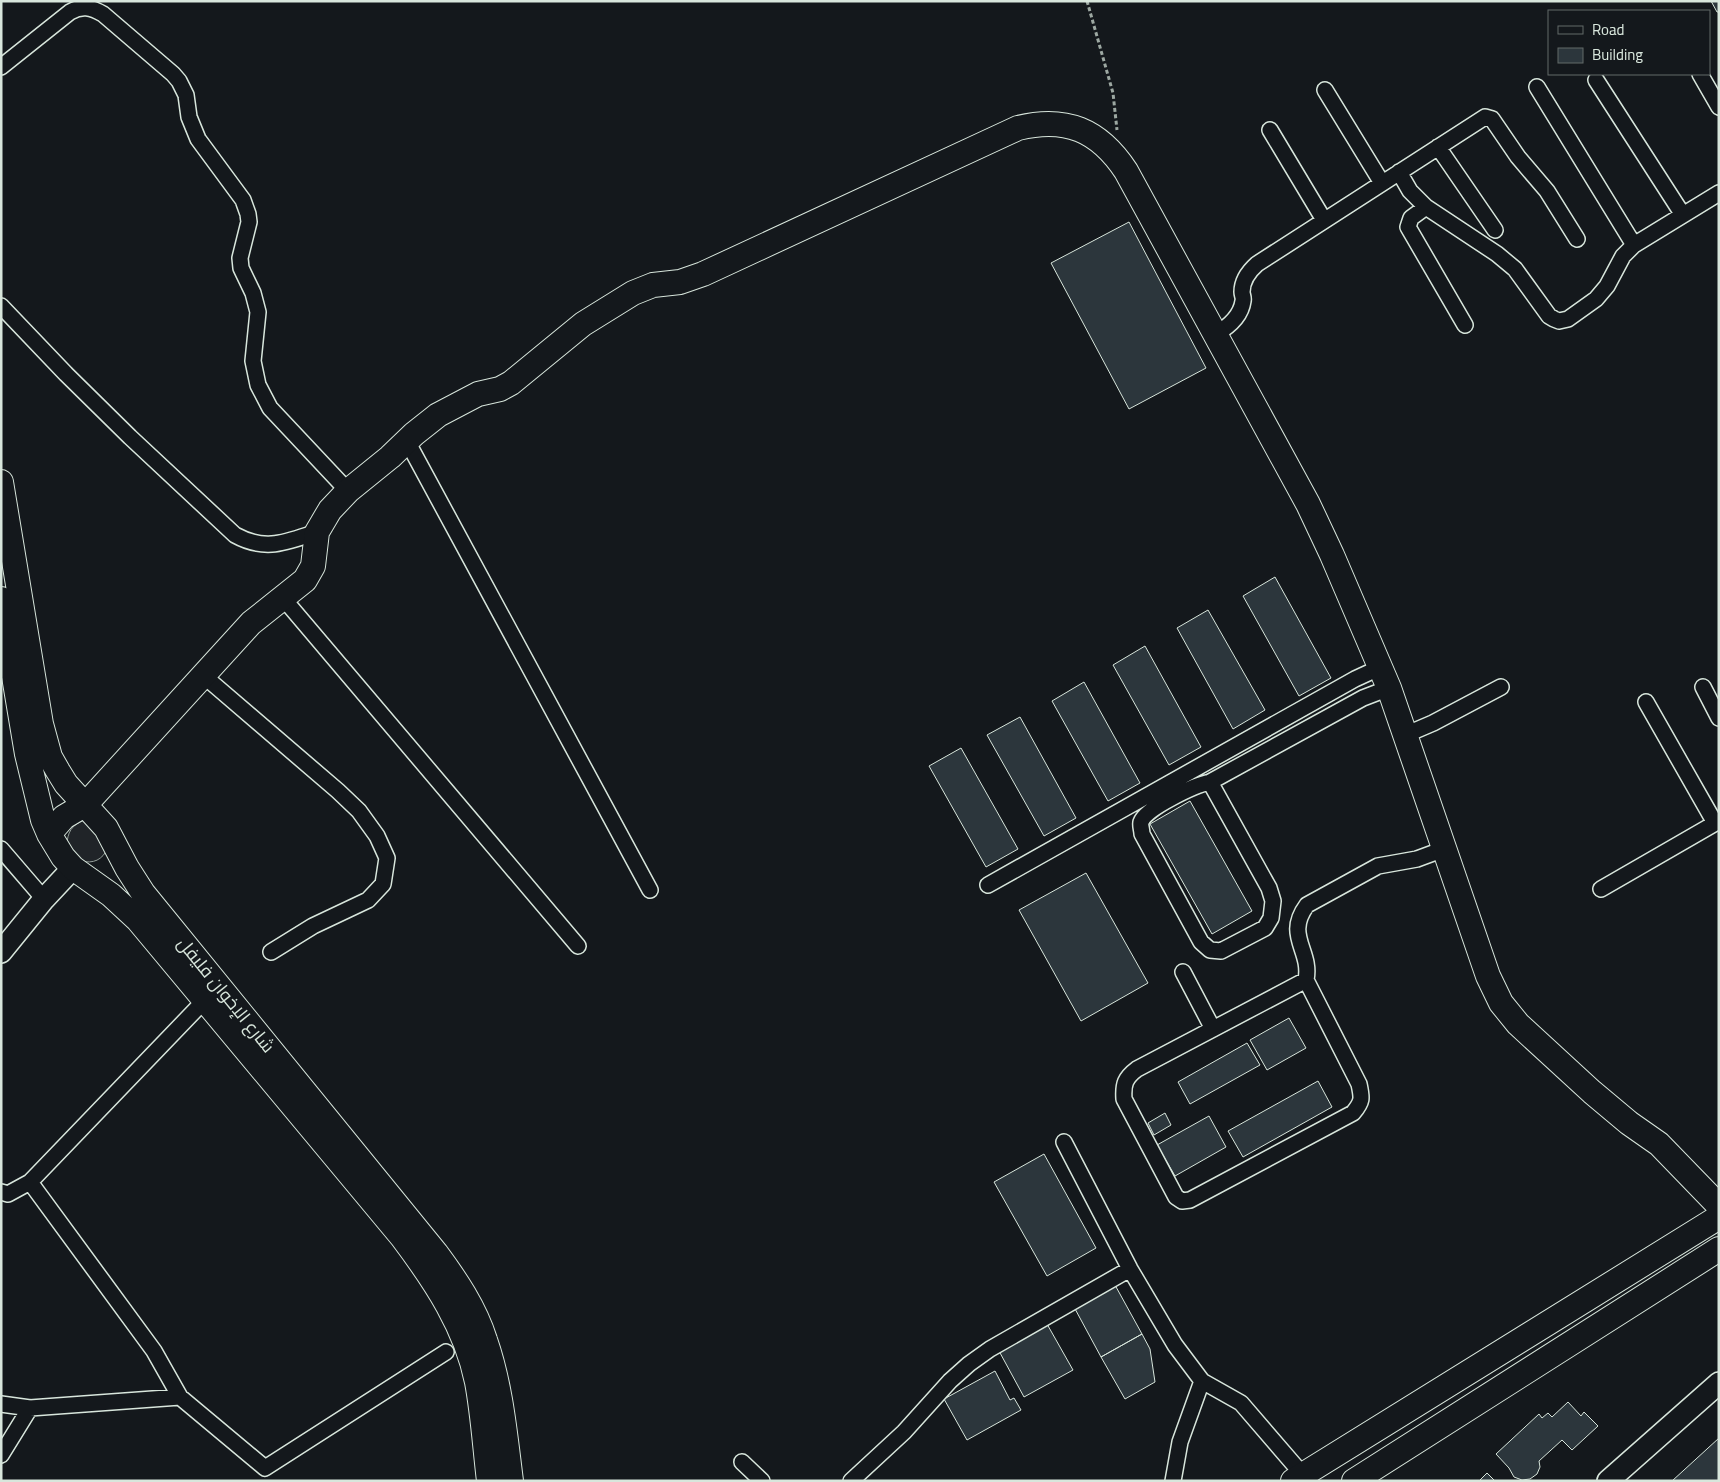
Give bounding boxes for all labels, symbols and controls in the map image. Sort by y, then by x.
legend [1548,10,1710,75]
text: Road [1592,15,1625,44]
text: Building [1592,40,1643,69]
street label: شارع الإخوان فليفل [169,929,284,1060]

